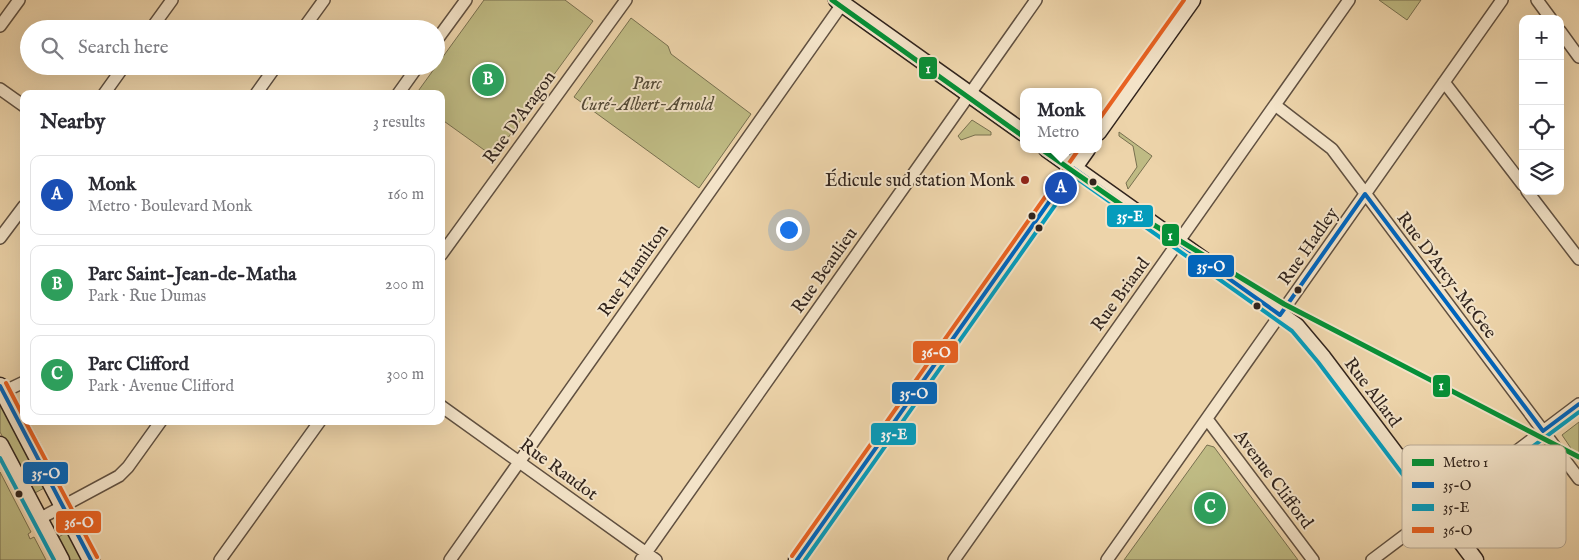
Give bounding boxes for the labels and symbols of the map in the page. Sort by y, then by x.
line badge: 1 [918,56,938,80]
text: 1 [925,60,931,78]
pin: B [472,61,504,99]
street label: Rue D'Aragon [479,67,562,169]
park label: Parc Curé-Albert-Arnold [580,73,715,117]
place label: Édicule sud station Monk [825,168,1015,193]
pin: A [1045,169,1077,207]
marker: Édicule sud station Monk [1019,174,1031,186]
unlabelled marker [1088,177,1098,187]
street label: Rue Hadley [1274,203,1345,290]
line badge: 35-E [1106,204,1154,228]
text: 35-E [1117,208,1144,226]
street label: Rue D'Arcy-McGee [1391,208,1501,344]
unlabelled marker [1027,211,1037,221]
your location [776,217,802,243]
street label: Rue Hamilton [594,220,675,321]
street label: Rue Beaulieu [787,223,863,318]
unlabelled marker [1034,223,1044,233]
line badge: 1 [1161,223,1180,247]
text: 1 [1167,227,1173,245]
street label: Rue Briand [1087,253,1156,336]
line badge: 35-O [1187,254,1235,278]
text: 35-O [1197,258,1226,276]
unlabelled marker [1293,285,1303,295]
unlabelled marker [1252,301,1262,311]
line badge: 36-O [912,340,959,364]
text: 36-O [921,344,951,362]
street label: Rue Allard [1338,354,1406,433]
line badge: 1 [1432,374,1451,398]
text: 1 [1438,377,1444,395]
line badge: 35-O [891,381,938,405]
text: 35-O [900,385,929,403]
line badge: 35-E [870,422,917,446]
street label: Avenue Clifford [1227,425,1318,534]
text: 35-E [881,426,908,444]
street label: Rue Raudot [514,434,602,506]
legend [1402,445,1566,548]
text: Metro 1 [1443,454,1488,472]
line badge: 35-O [22,461,69,485]
text: 35-O [32,465,61,483]
text: 35-O [1443,477,1472,495]
unlabelled marker [14,489,24,499]
pin: C [1194,489,1226,527]
text: 35-E [1443,499,1470,517]
line badge: 36-O [55,510,102,534]
text: 36-O [64,514,94,532]
text: 36-O [1443,522,1473,540]

